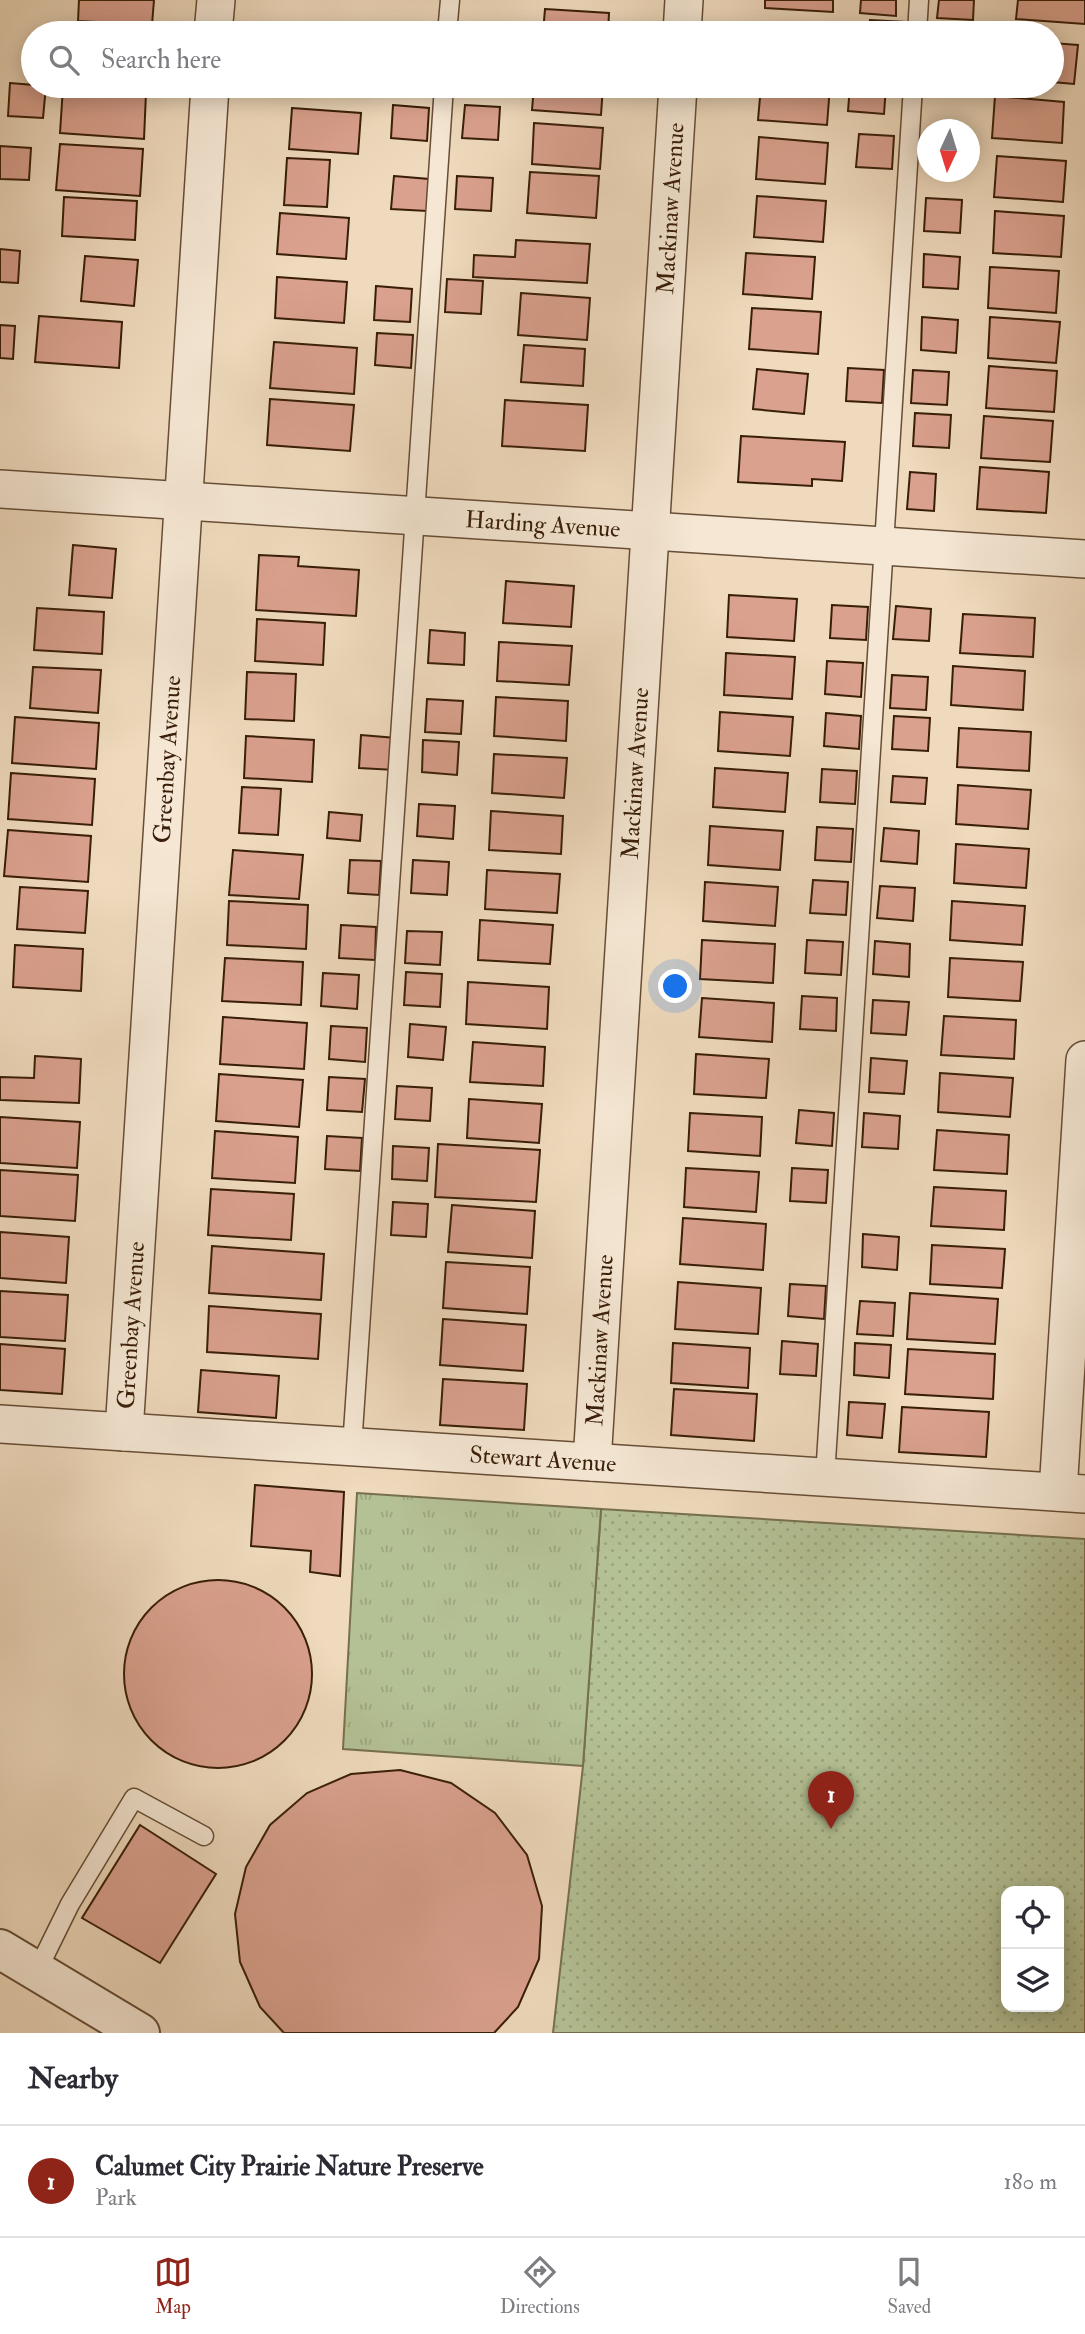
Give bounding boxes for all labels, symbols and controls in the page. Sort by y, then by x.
search box [21,21,1064,98]
icon: search [45,41,83,79]
text: Search here [101,44,221,76]
north arrow [917,119,980,182]
street label: Mackinaw Avenue [650,122,692,295]
street label: Harding Avenue [464,504,621,545]
street label: Greenbay Avenue [147,675,188,844]
street label: Mackinaw Avenue [615,687,656,860]
your location [658,969,692,1003]
street label: Greenbay Avenue [110,1240,152,1410]
street label: Mackinaw Avenue [579,1254,621,1427]
street label: Stewart Avenue [468,1439,617,1480]
pin: 1 [808,1771,854,1829]
map controls [1001,1886,1064,2012]
button: locate [1001,1886,1064,1949]
button: layers [1001,1949,1064,2012]
text: Nearby [28,2060,118,2097]
text: Calumet City Prairie Nature Preserve [95,2151,484,2183]
text: 1 [47,2167,55,2196]
text: 180 m [1004,2167,1057,2196]
text: Park [95,2183,137,2212]
tab: Map [154,2253,192,2319]
tab: Directions [500,2253,580,2319]
tab: Saved [888,2253,931,2319]

